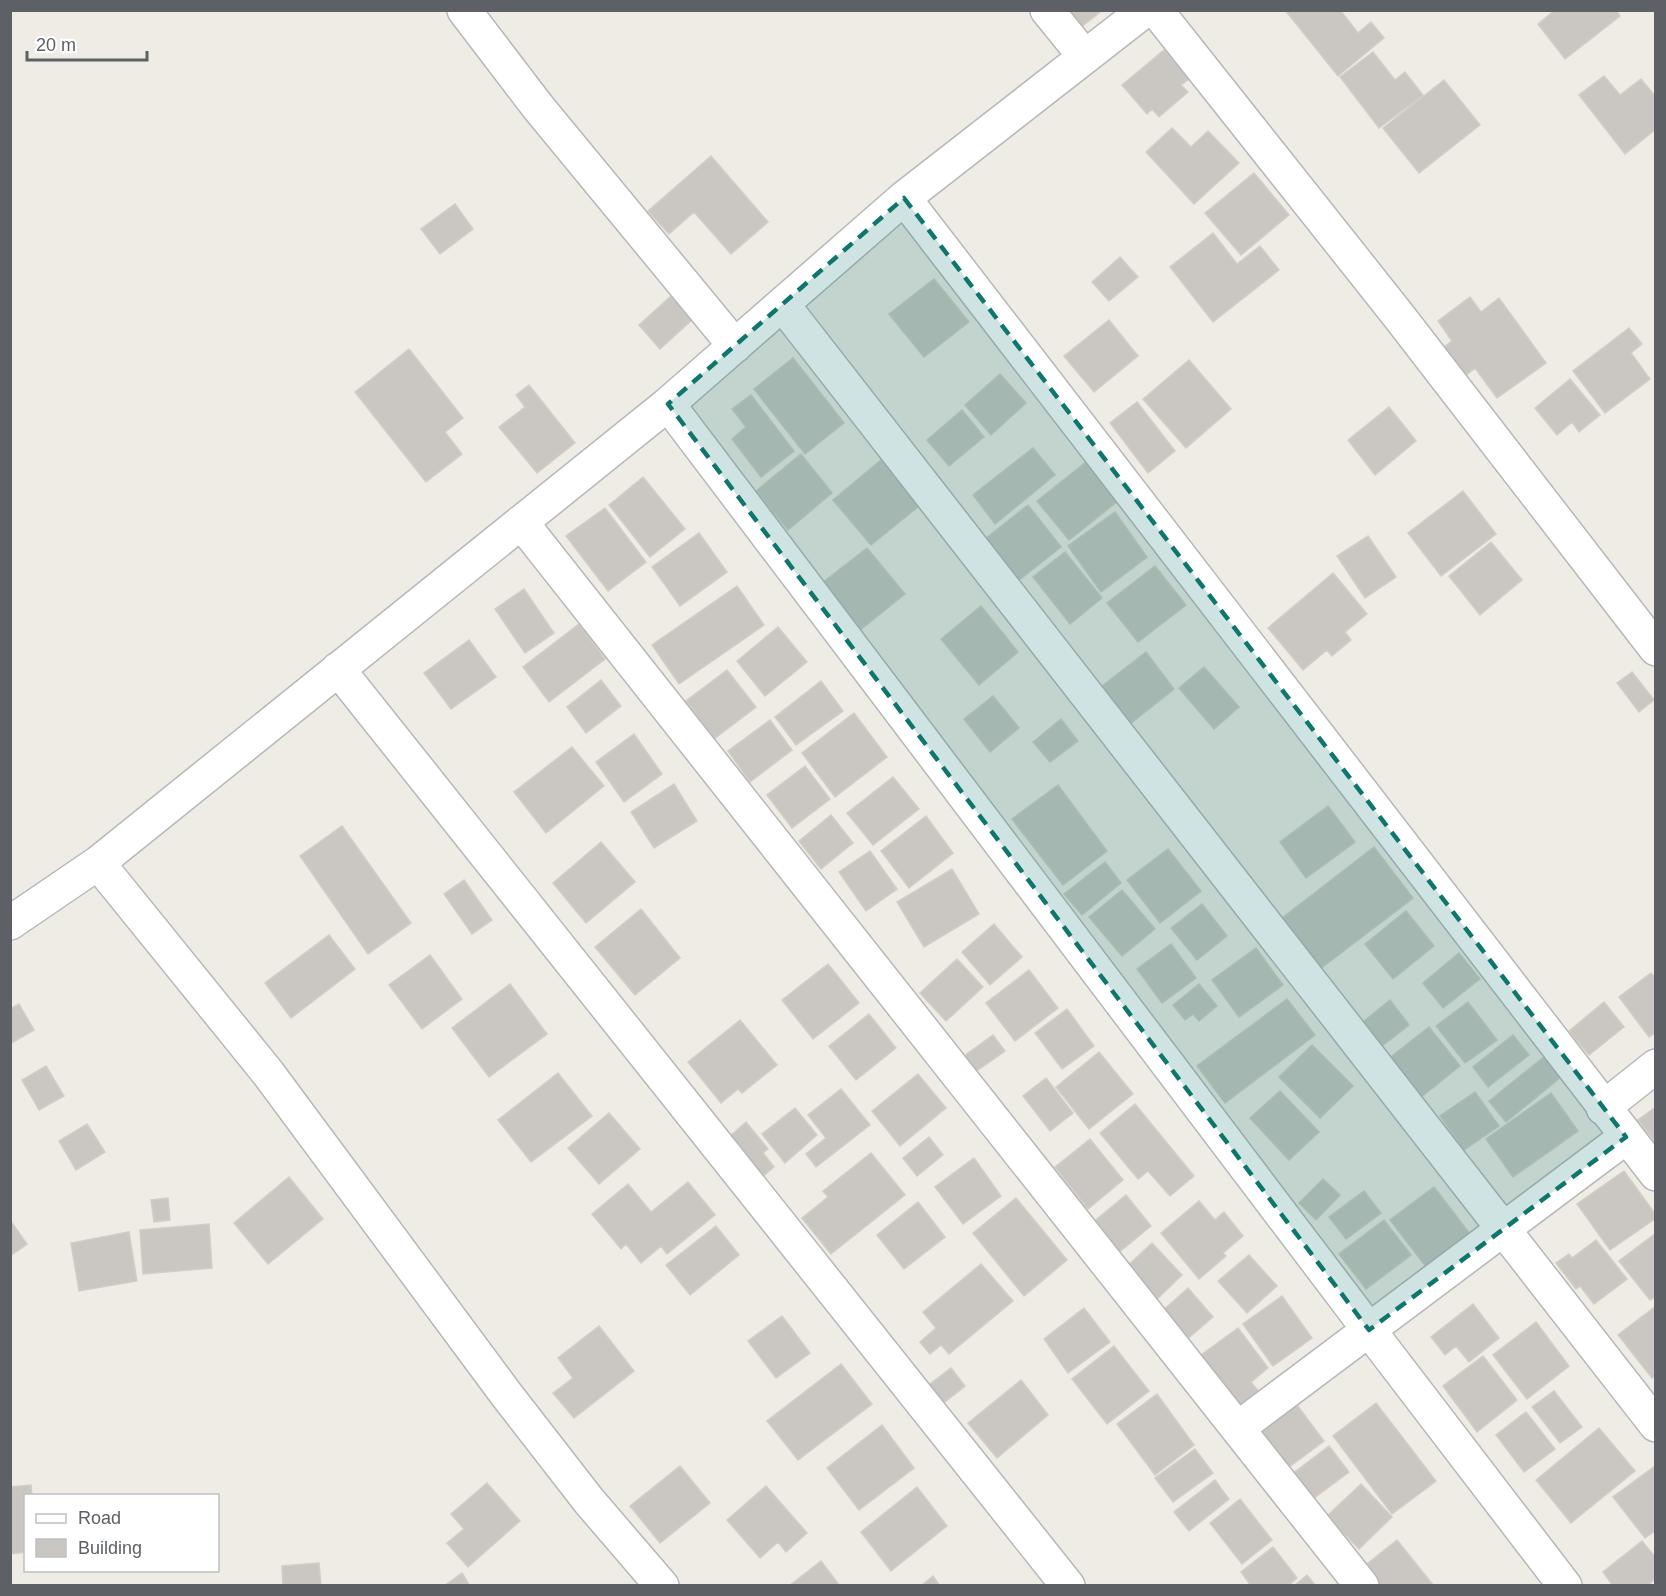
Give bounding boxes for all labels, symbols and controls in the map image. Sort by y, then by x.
scale bar [27,24,147,62]
text: 20 m [36,35,76,55]
legend [24,1494,219,1572]
text: Road [78,1508,121,1528]
text: Building [78,1538,142,1558]

